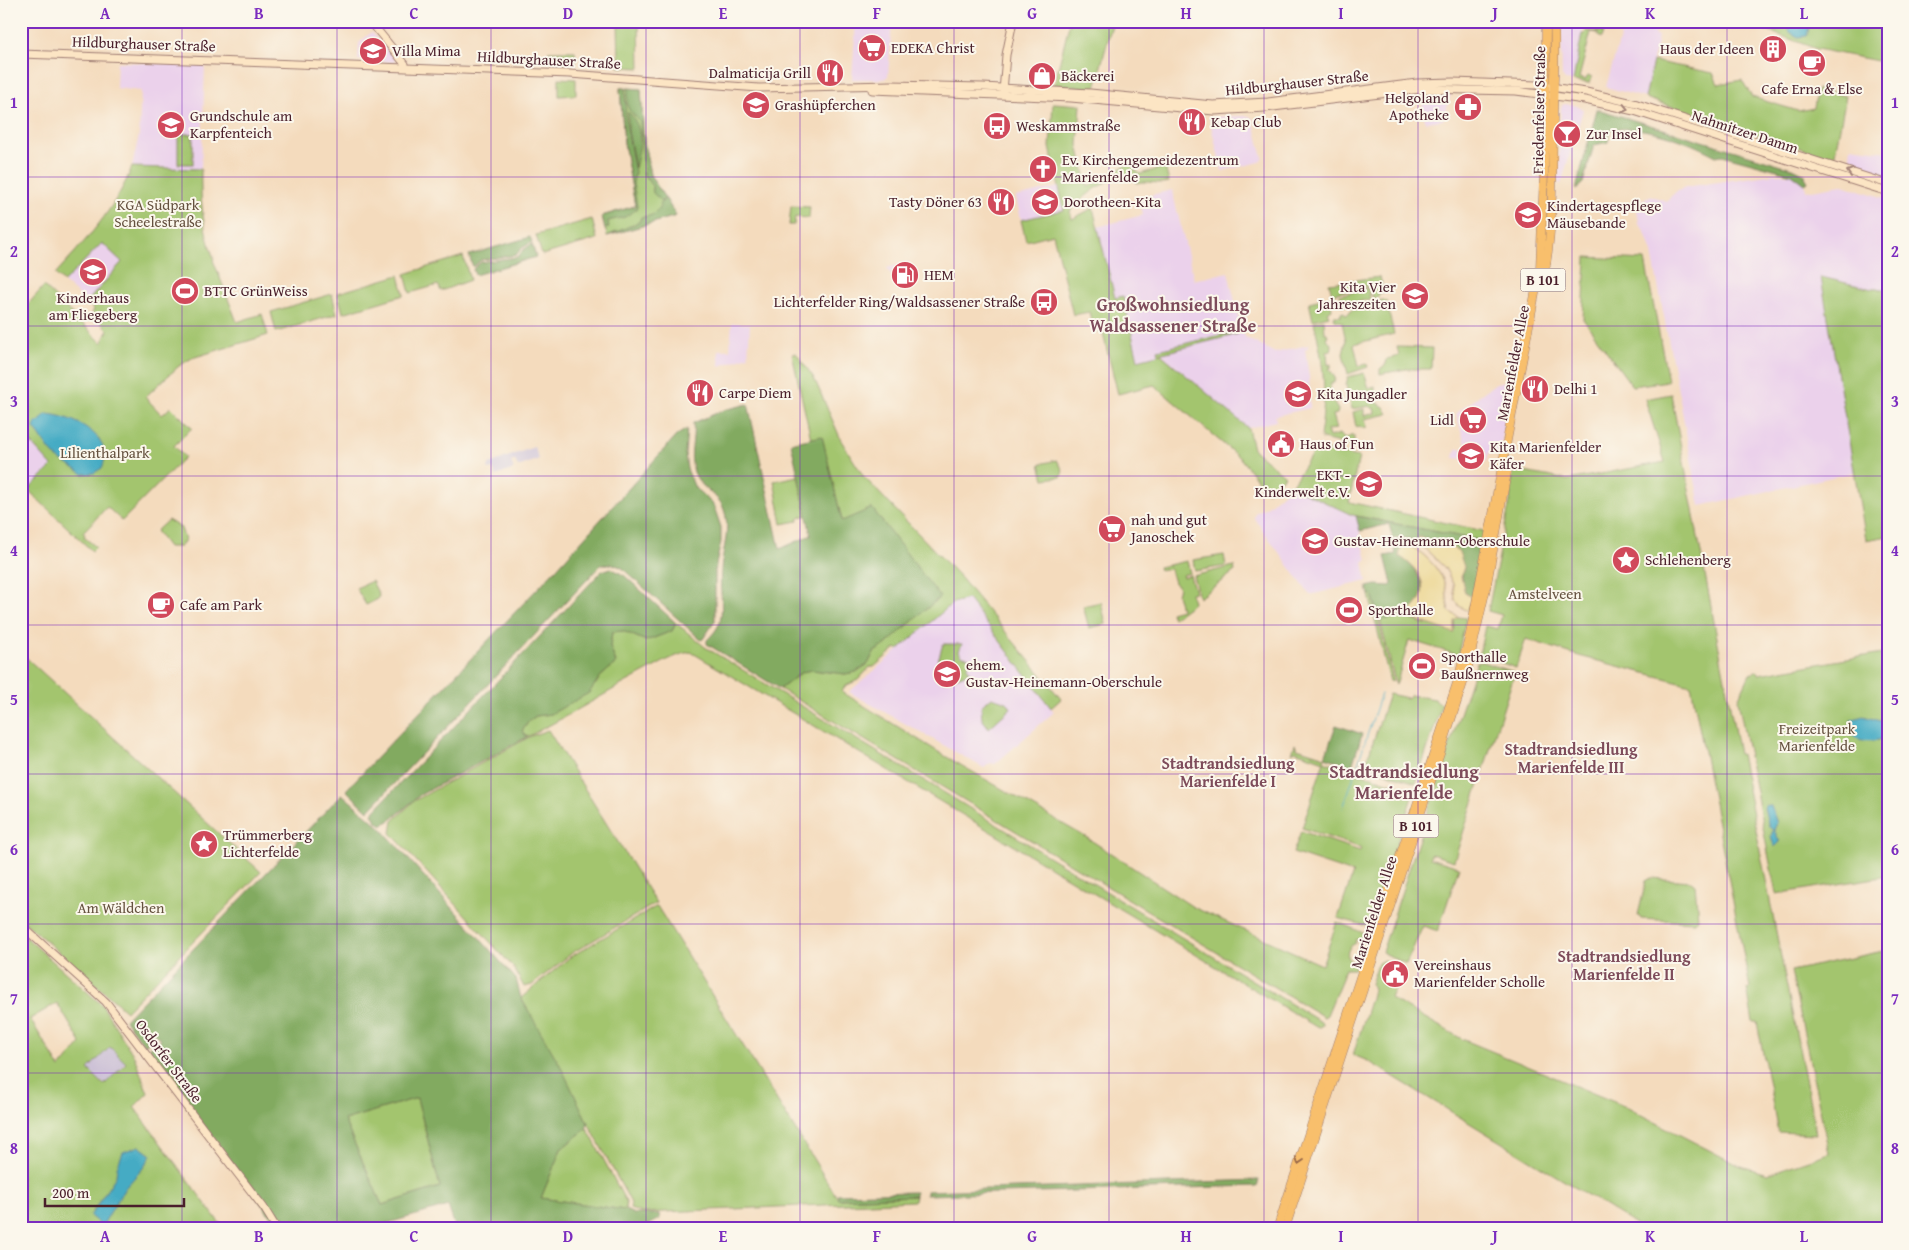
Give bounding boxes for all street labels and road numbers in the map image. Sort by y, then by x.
street label: Hildburghauser Straße [72,31,216,56]
street label: Hildburghauser Straße [477,45,621,74]
street label: Friedenfelser Straße [1527,46,1550,174]
street label: Hildburghauser Straße [1224,65,1369,100]
street label: Nahmitzer Damm [1689,104,1802,159]
road number: B 101 [1520,268,1566,292]
street label: Marienfelder Allee [1491,303,1534,423]
road number: B 101 [1394,814,1438,838]
street label: Marienfelder Allee [1345,853,1402,971]
street label: Osdorfer Straße [131,1015,208,1107]

